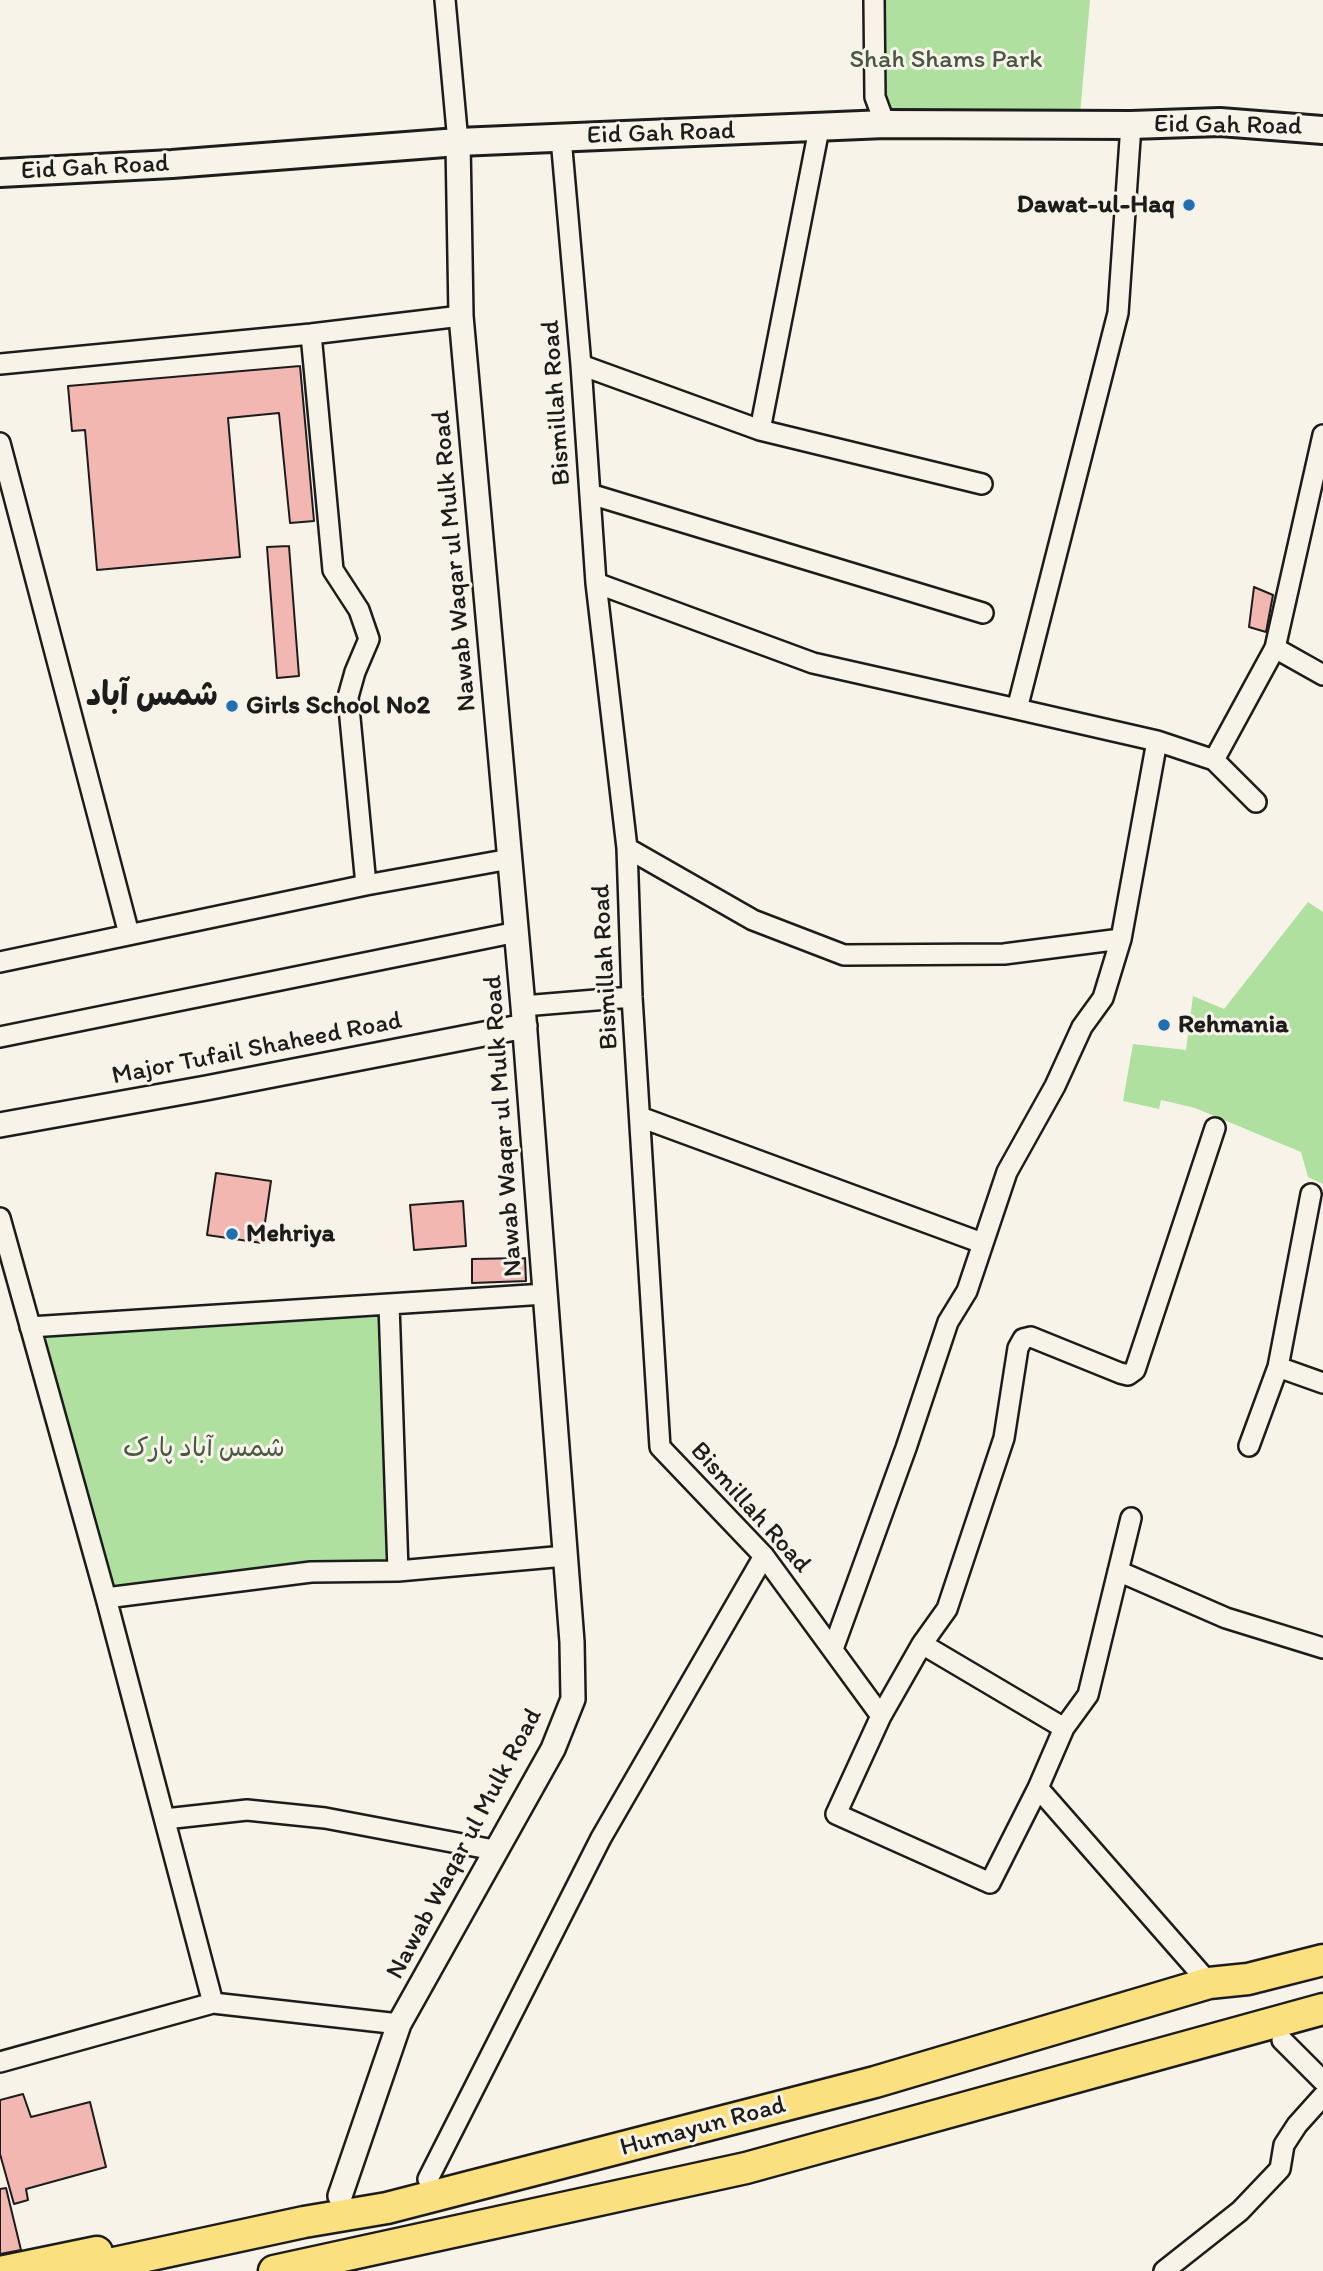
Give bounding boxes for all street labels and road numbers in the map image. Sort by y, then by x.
street label: Eid Gah Road [1153,109,1303,143]
street label: Eid Gah Road [586,116,736,152]
street label: Eid Gah Road [20,149,170,187]
street label: Bismillah Road [536,319,578,487]
street label: Nawab Waqar ul Mulk Road [426,409,484,713]
street label: Bismillah Road [586,883,626,1051]
street label: Nawab Waqar ul Mulk Road [478,974,530,1278]
street label: Major Tufail Shaheed Road [109,1006,405,1092]
street label: Bismillah Road [683,1436,817,1580]
street label: Nawab Waqar ul Mulk Road [380,1703,550,1985]
street label: Humayun Road [617,2090,789,2164]

